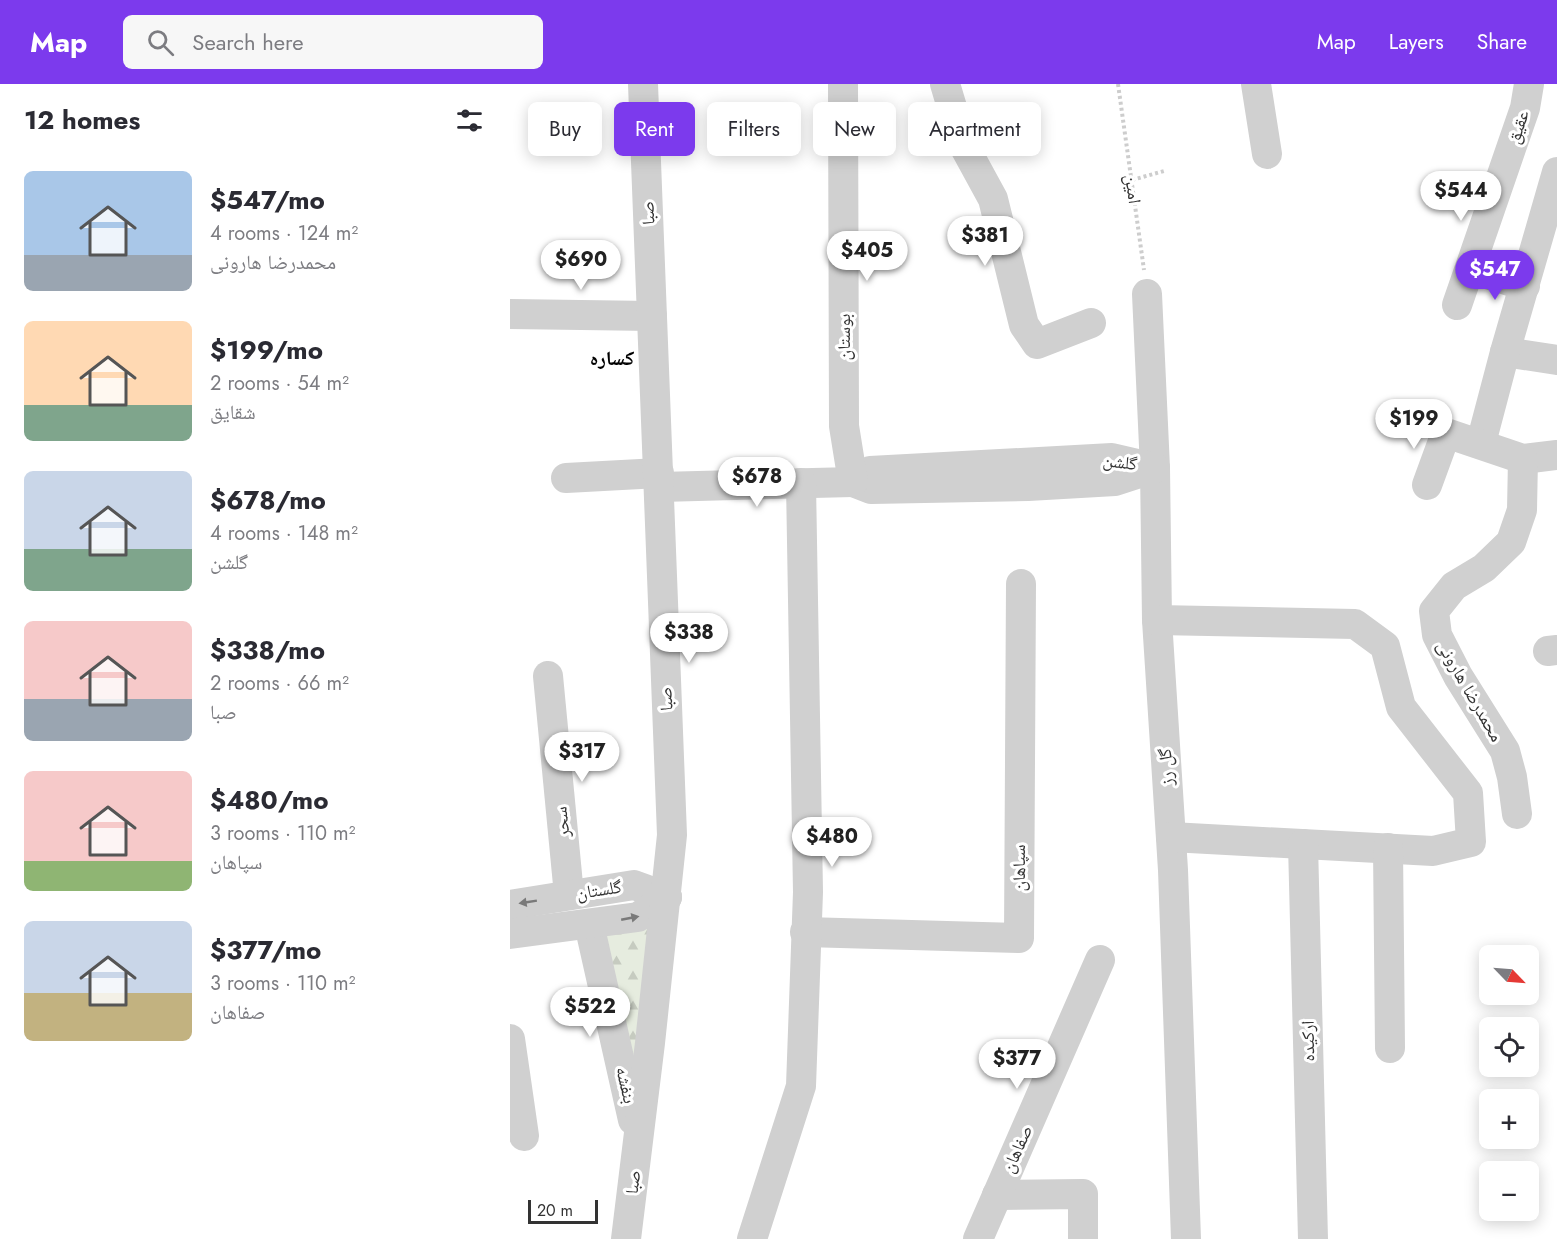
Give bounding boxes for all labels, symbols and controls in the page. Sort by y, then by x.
search box [123,15,543,69]
text: Map [30,22,87,63]
icon: search [144,26,177,59]
text: Search here [192,26,304,58]
text: Map [1317,27,1356,57]
text: Layers [1389,27,1444,57]
text: Share [1477,27,1527,57]
text: 12 homes [24,101,140,139]
chip: Buy [528,102,602,156]
chip: Rent [614,102,695,156]
chip: Filters [707,102,801,156]
chip: New [813,102,896,156]
chip: Apartment [908,102,1041,156]
icon: filters [453,104,486,137]
street label: عقیق [1500,107,1536,147]
pin: $544 [1425,171,1497,222]
street label: امین [1118,173,1148,205]
text: $544 [1434,176,1488,205]
text: $547/mo [210,181,325,219]
icon: home [72,195,144,267]
street label: صبا [635,201,661,225]
pin: $381 [949,216,1021,267]
text: 4 rooms · 124 m² [210,219,358,248]
text: $381 [961,221,1009,250]
pin: $405 [831,231,903,282]
text: $405 [841,236,893,265]
pin: $690 [545,240,617,291]
text: $690 [555,245,607,274]
text: محمدرضا هارونی [210,248,336,277]
pin: $547 [1459,250,1531,301]
text: $547 [1469,255,1521,284]
street label: بوستان [831,314,857,360]
text: $199/mo [210,331,323,369]
district label: کساره [590,344,634,373]
icon: home [72,345,144,417]
text: 2 rooms · 54 m² [210,369,349,398]
text: شقایق [210,398,256,427]
pin: $199 [1378,399,1450,450]
text: $199 [1389,404,1439,433]
street label: گلشن [1101,447,1139,477]
pin: $678 [721,457,793,508]
text: $678 [732,462,782,491]
text: $678/mo [210,481,326,519]
icon: home [72,495,144,567]
text: 4 rooms · 148 m² [210,519,358,548]
text: گلشن [210,548,248,577]
pin: $338 [653,613,725,664]
text: $338 [664,618,714,647]
text: $338/mo [210,631,325,669]
street label: محمدرضا هارونی [1430,635,1510,747]
icon: home [72,645,144,717]
text: 2 rooms · 66 m² [210,669,349,698]
street label: صبا [652,686,680,712]
text: صبا [210,698,237,727]
pin: $317 [546,732,618,783]
text: $317 [558,737,606,766]
street label: گل رز [1152,747,1180,788]
text: $480/mo [210,781,328,819]
icon: home [72,795,144,867]
street label: سحر [547,805,577,840]
pin: $480 [796,817,868,868]
text: 3 rooms · 110 m² [210,819,356,848]
text: $480 [806,822,858,851]
street label: سپاهان [1006,844,1032,892]
text: سپاهان [210,848,262,877]
street label: گلستان [575,874,624,906]
one-way arrow [518,897,537,906]
one-way arrow [621,913,640,922]
text: $377/mo [210,931,321,969]
icon: home [72,945,144,1017]
north arrow [1479,945,1539,1005]
map controls [1479,945,1539,1221]
text: 3 rooms · 110 m² [210,969,356,998]
pin: $522 [554,987,626,1038]
text: $522 [564,992,616,1021]
text: صفاهان [210,998,265,1027]
button: locate [1479,1017,1539,1077]
street label: ارکیده [1295,1020,1321,1062]
pin: $377 [981,1039,1053,1090]
text: $377 [993,1044,1041,1073]
street label: بنفشه [609,1064,643,1106]
button: + [1479,1089,1539,1149]
street label: صفاهان [995,1121,1039,1177]
button: − [1479,1161,1539,1221]
street label: صبا [619,1169,647,1195]
scale bar [528,1197,598,1224]
text: 20 m [537,1199,573,1222]

